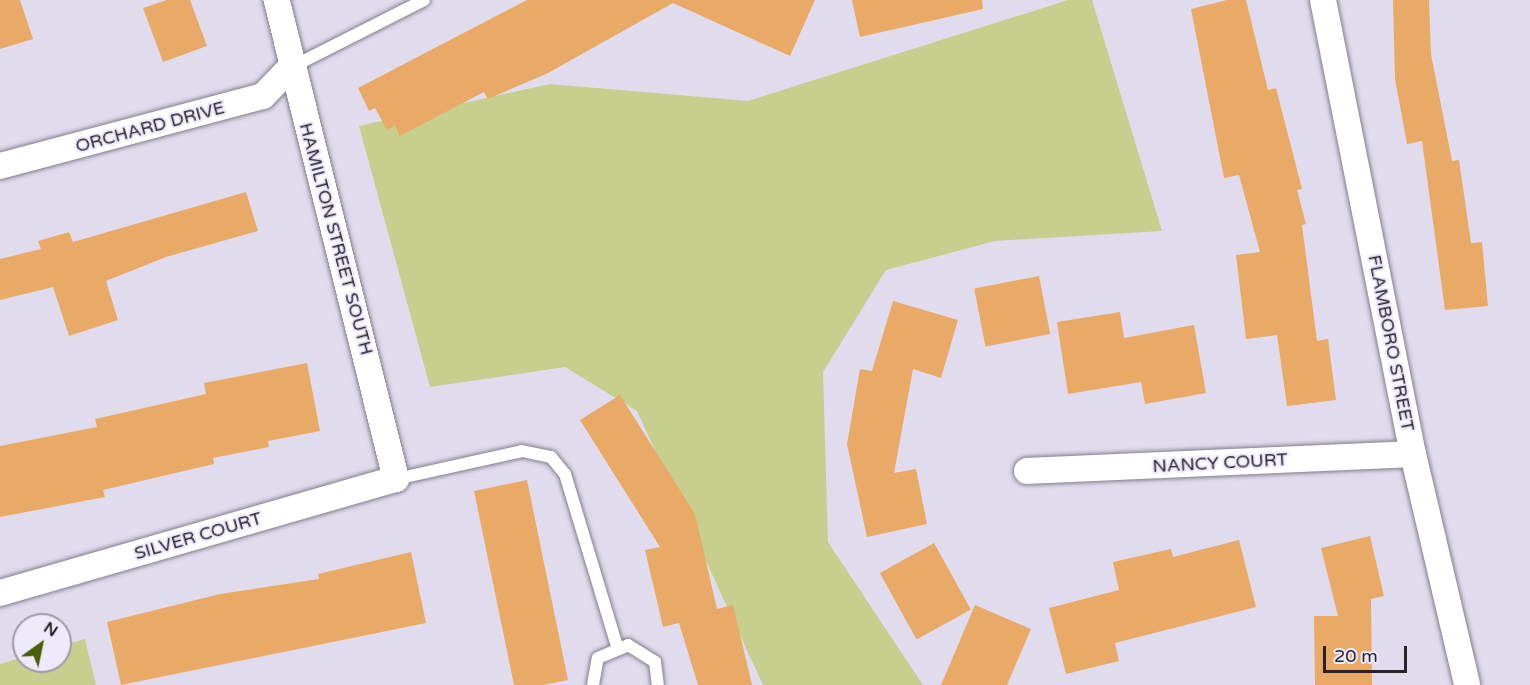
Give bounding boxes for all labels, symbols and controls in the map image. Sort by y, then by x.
street label: ORCHARD DRIVE [73,97,227,157]
street label: HAMILTON STREET SOUTH [295,120,377,358]
street label: FLAMBORO STREET [1363,253,1419,433]
street label: NANCY COURT [1152,449,1288,477]
street label: SILVER COURT [132,508,264,564]
north arrow [12,613,72,673]
text: N [40,618,62,641]
scale bar [1326,634,1410,672]
text: 20 m [1334,645,1378,667]

